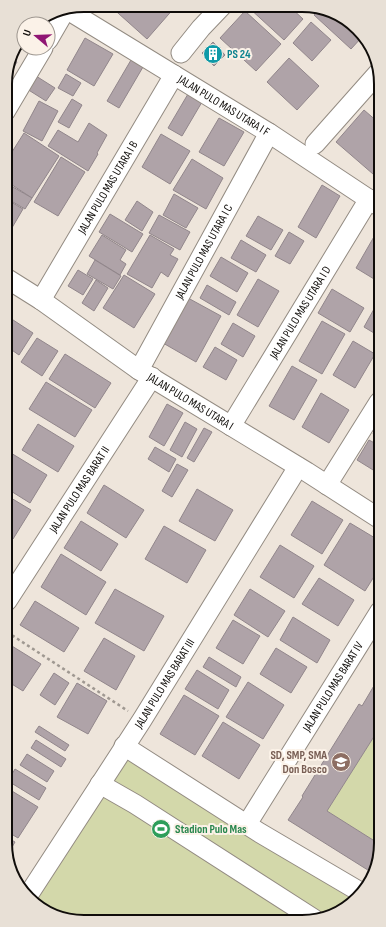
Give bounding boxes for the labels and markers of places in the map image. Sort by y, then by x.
building icon: PS 24 [202,43,224,65]
place label: PS 24 [227,47,251,62]
place label: SD, SMP, SMA Don Bosco [270,748,327,777]
school or university icon: SD, SMP, SMA Don Bosco [330,751,352,773]
sports icon: Stadion Pulo Mas [150,818,172,840]
place label: Stadion Pulo Mas [175,822,247,837]

